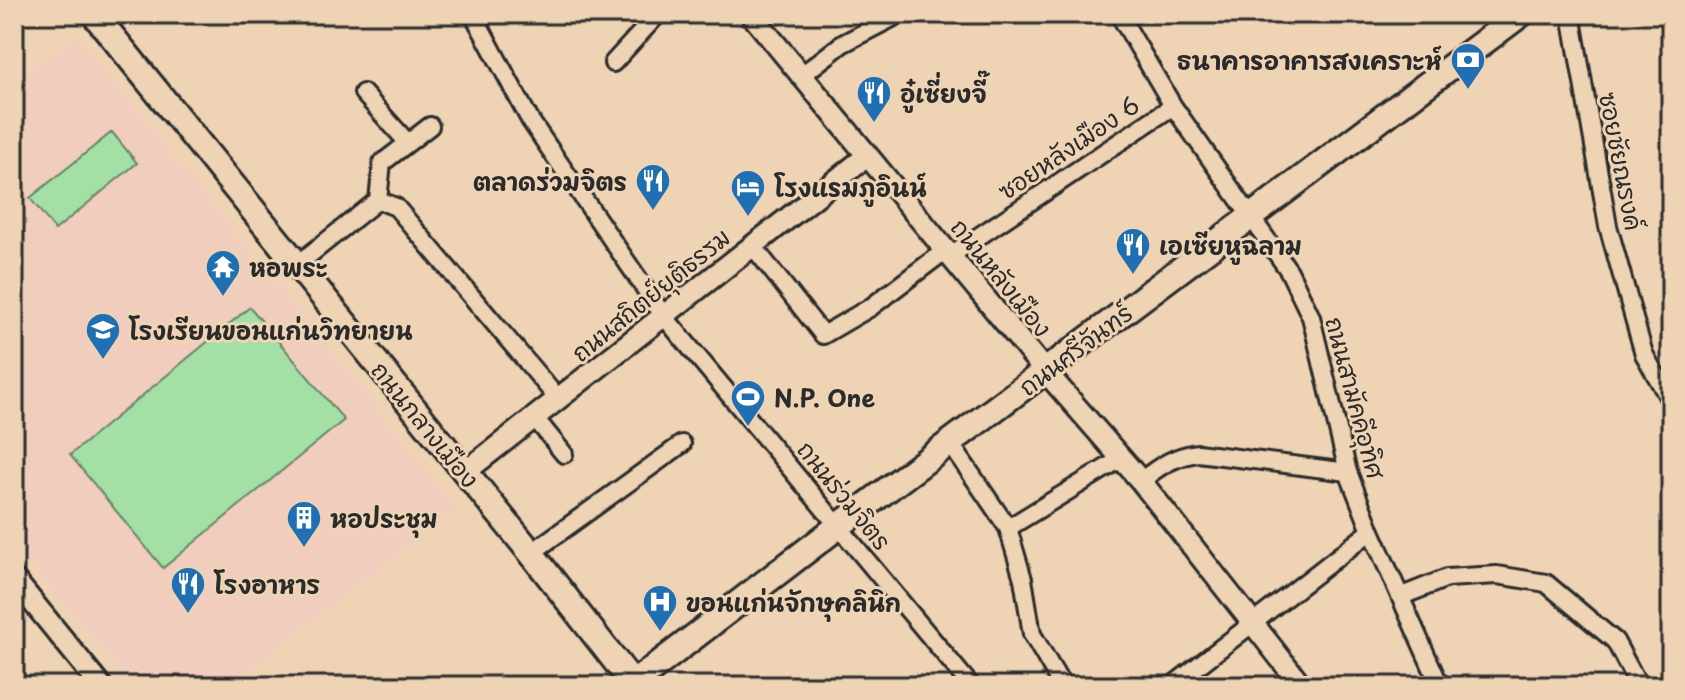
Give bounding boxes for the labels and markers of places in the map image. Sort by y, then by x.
bank icon: ธนาคารอาคารสงเคราะห์ [1449,41,1487,91]
place label: ธนาคารอาคารสงเคราะห์ [1177,42,1442,78]
place label: อู๋เซี่ยงจี๊ [900,70,990,113]
restaurant icon: อู๋เซี่ยงจี๊ [855,74,893,124]
restaurant icon: ตลาดร่วมจิตร [634,162,672,212]
place label: ตลาดร่วมจิตร [473,163,627,199]
hotel icon: โรงแรมภูอินน์ [729,168,767,218]
place label: โรงแรมภูอินน์ [774,169,927,207]
restaurant icon: เอเซียหูฉลาม [1114,226,1152,276]
place label: เอเซียหูฉลาม [1159,227,1302,265]
temple icon: หอพระ [204,248,242,298]
place label: หอพระ [249,249,328,285]
school or university icon: โรงเรียนขอนแก่นวิทยายน [84,311,122,361]
place label: โรงเรียนขอนแก่นวิทยายน [128,312,413,348]
sports icon: N.P. One [729,378,767,428]
place label: N.P. One [774,379,875,415]
building icon: หอประชุม [285,499,323,549]
place label: หอประชุม [330,500,438,538]
restaurant icon: โรงอาหาร [169,565,207,615]
place label: โรงอาหาร [213,566,320,602]
hospital icon: ขอนแก่นจักษุคลินิก [641,583,679,633]
place label: ขอนแก่นจักษุคลินิก [686,584,901,622]

